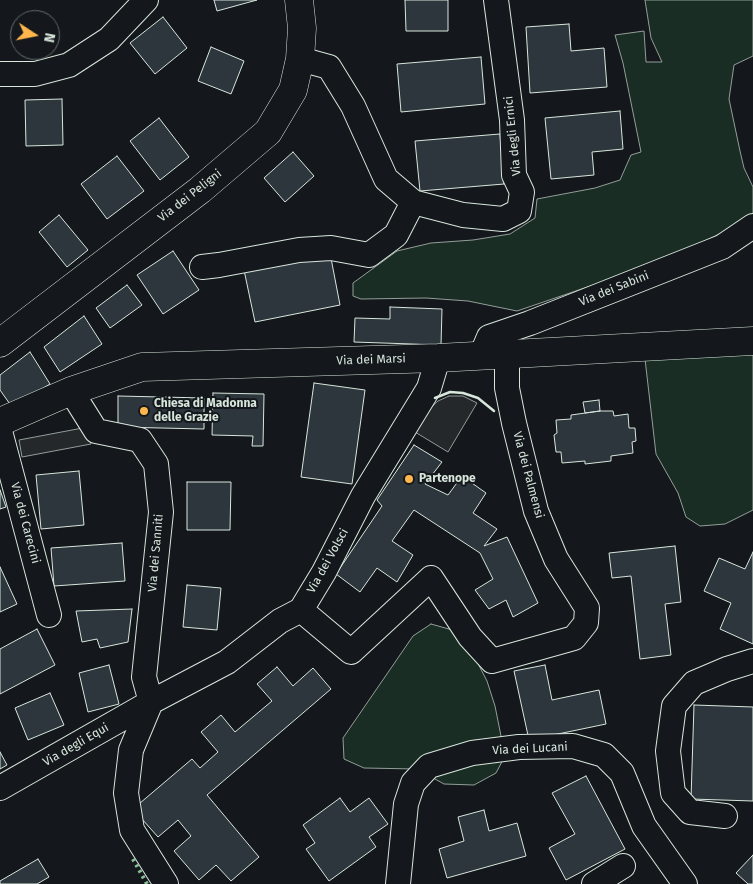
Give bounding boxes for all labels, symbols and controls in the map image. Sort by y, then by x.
north arrow [10,10,60,60]
text: N [40,32,58,44]
street label: Via degli Ernici [502,95,524,177]
street label: Via dei Peligni [155,167,225,225]
street label: Via dei Sabini [577,268,651,310]
street label: Via dei Marsi [336,352,406,368]
place label: Chiesa di Madonna delle Grazie [154,397,257,425]
marker: Chiesa di Madonna delle Grazie [138,405,150,417]
street label: Via dei Palmensi [510,430,546,520]
place label: Partenope [419,472,476,486]
marker: Partenope [403,473,415,485]
street label: Via dei Carecini [7,481,43,565]
street label: Via dei Sanniti [145,513,167,593]
street label: Via dei Volsci [304,526,352,596]
street label: Via degli Equi [41,720,111,770]
street label: Via dei Lucani [492,740,568,758]

